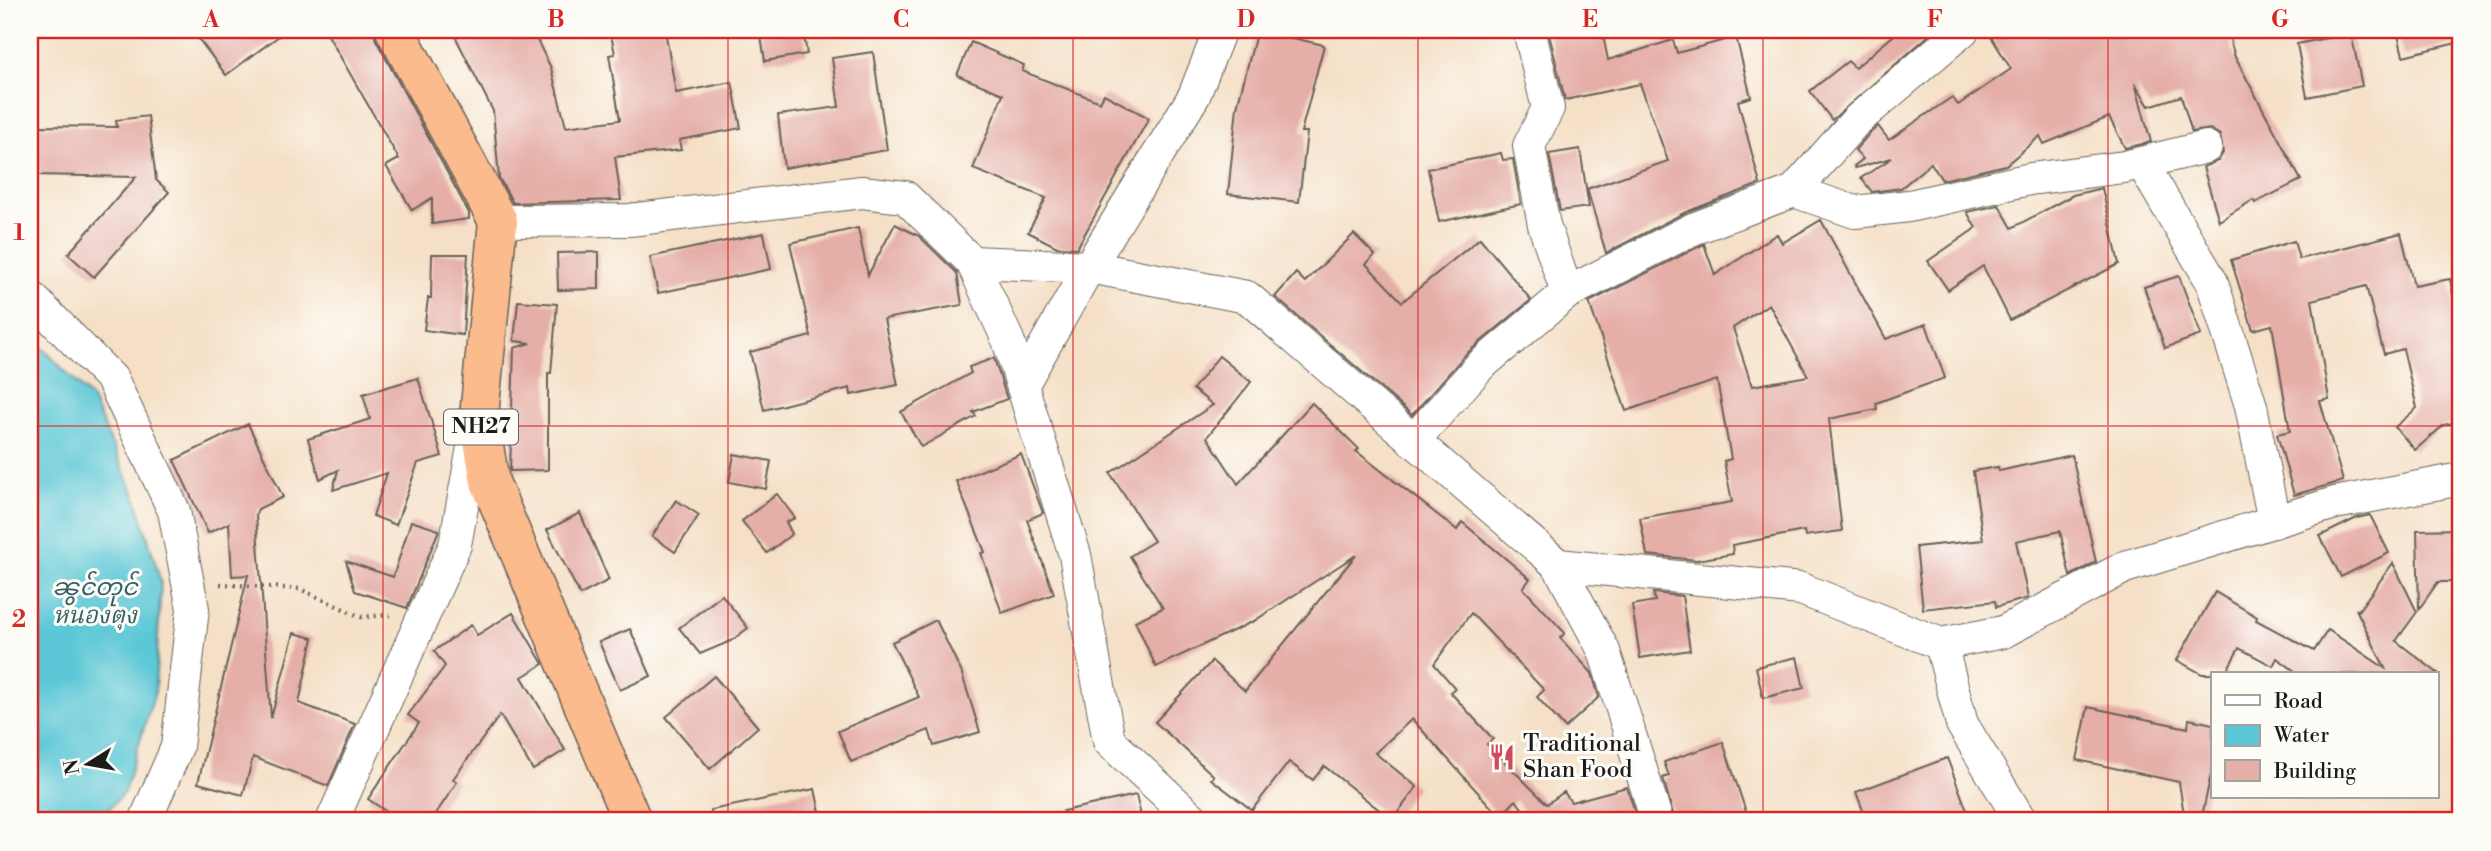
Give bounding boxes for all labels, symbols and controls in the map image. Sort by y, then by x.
text: A [202,6,220,34]
text: B [547,6,565,34]
text: C [893,6,909,34]
text: D [1237,6,1255,34]
text: E [1582,6,1598,34]
text: F [1927,6,1943,34]
text: G [2271,6,2289,34]
text: 1 [13,219,25,247]
road number: NH27 [444,410,518,444]
water label: ၼွင်တုင် หนองตุง [52,570,139,631]
text: 2 [12,606,26,634]
legend [2211,672,2438,798]
text: Road [2274,689,2323,715]
text: Water [2273,723,2329,749]
north arrow [52,728,122,798]
place label: Traditional Shan Food [1523,730,1641,784]
restaurant icon: Traditional Shan Food [1487,742,1517,772]
text: N [59,757,86,777]
text: Building [2273,759,2356,785]

